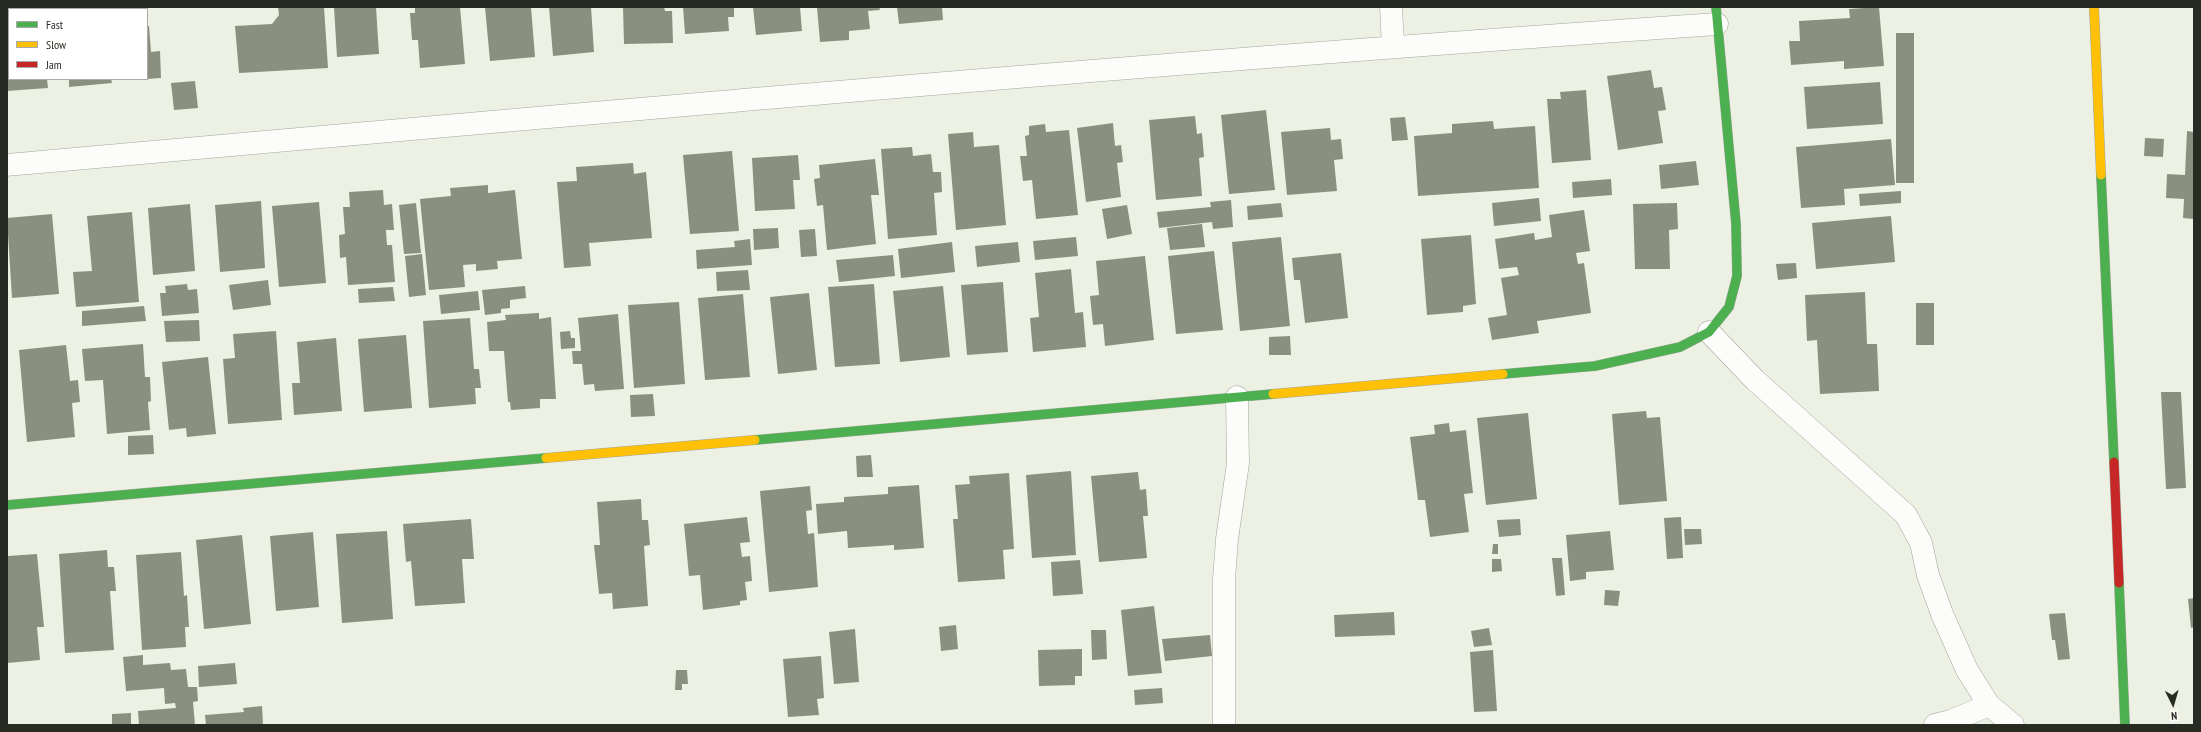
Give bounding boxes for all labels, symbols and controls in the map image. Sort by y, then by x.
legend [8,8,148,80]
text: Fast [46,17,63,32]
text: Slow [46,37,66,52]
text: Jam [46,57,62,72]
north arrow [2153,684,2193,724]
text: N [2170,709,2178,723]

